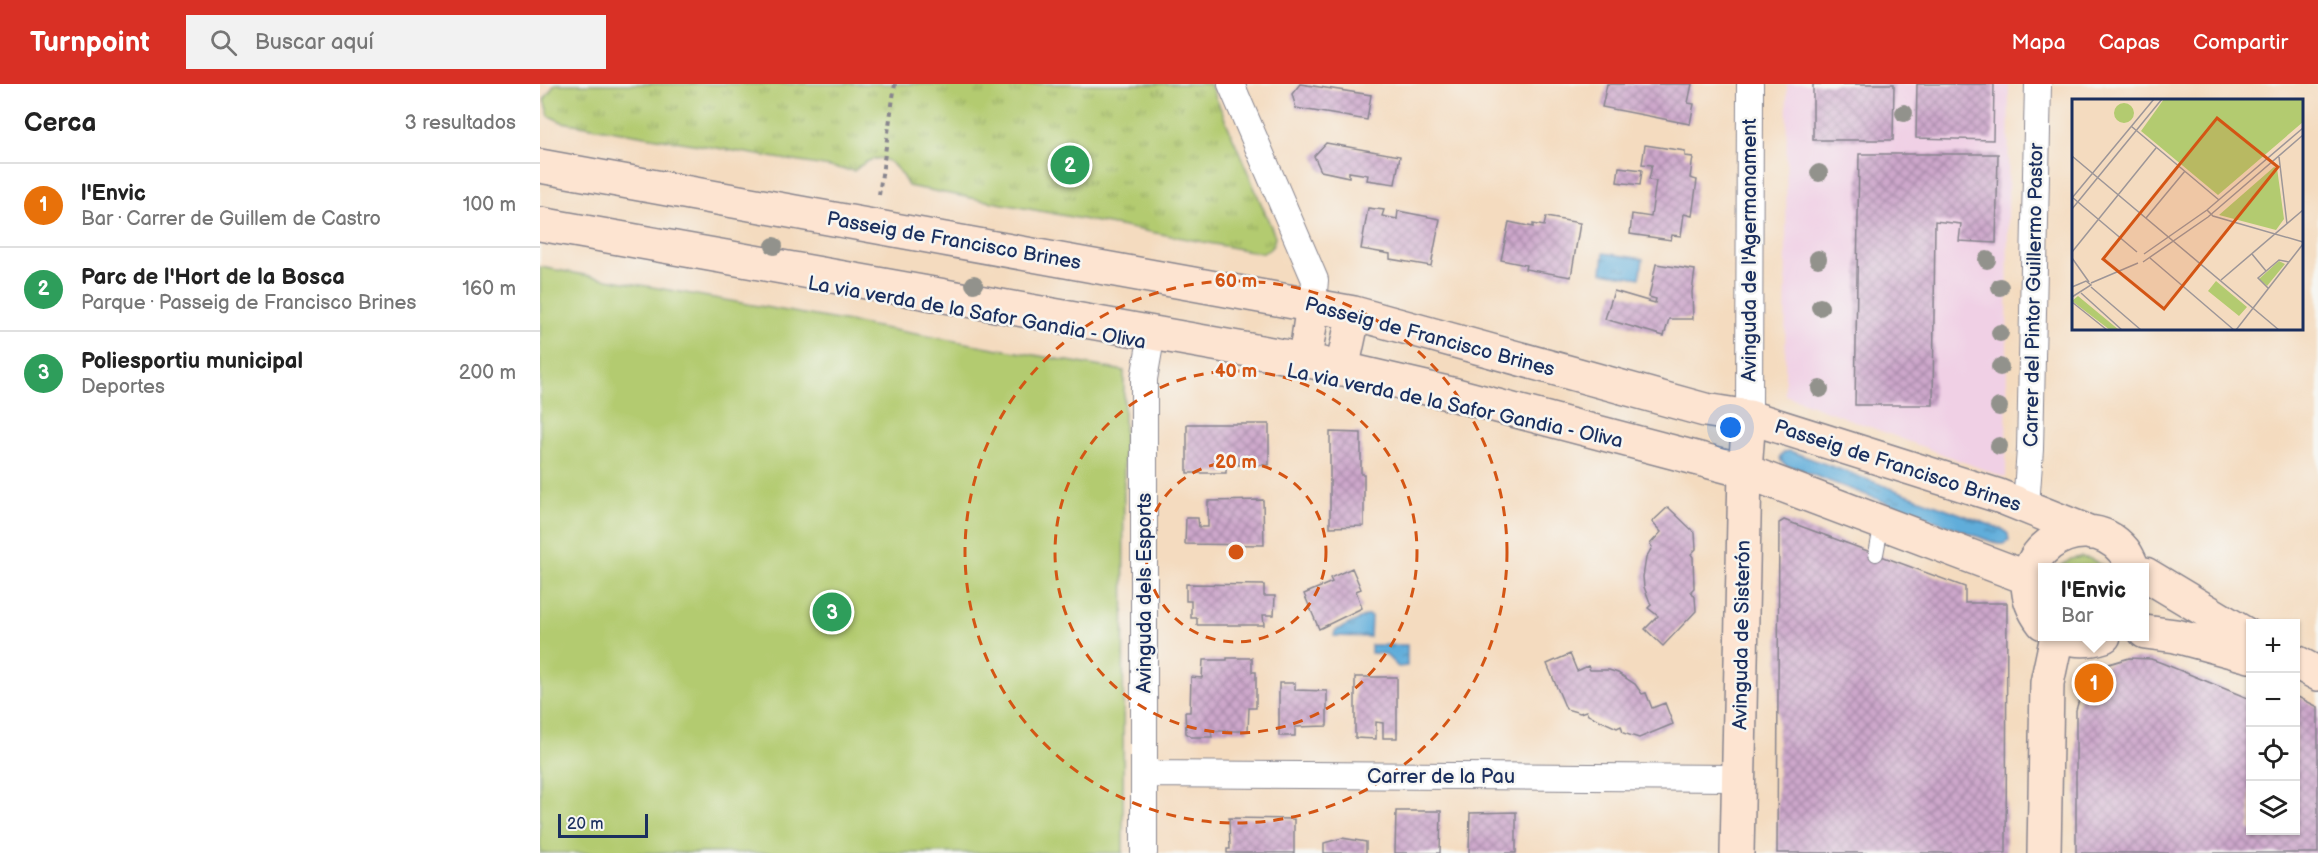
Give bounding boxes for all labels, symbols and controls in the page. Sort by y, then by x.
search box [186,15,606,69]
text: Turnpoint [30,26,150,59]
icon: search [207,26,240,59]
text: Buscar aquí [255,29,374,56]
text: Mapa [2012,30,2066,55]
text: Capas [2099,30,2160,55]
text: Compartir [2193,30,2288,55]
inset map [2072,99,2303,330]
text: Cerca [24,108,96,139]
text: 3 resultados [405,111,516,135]
street label: Avinguda de l'Agermanament [1738,118,1762,382]
pin: 2 [1050,142,1090,188]
street label: Carrer del Pintor Guillermo Pastor [2019,142,2049,447]
text: l'Envic [81,180,146,207]
text: 1 [39,193,48,217]
text: 100 m [463,193,516,217]
text: Bar · Carrer de Guillem de Castro [81,207,381,231]
street label: Passeig de Francisco Brines [825,207,1083,275]
text: Parc de l'Hort de la Bosca [81,264,345,291]
street label: La via verda de la Safor Gandia - Oliva [806,271,1148,355]
text: 60 m [1215,271,1257,292]
text: 2 [38,277,49,301]
text: 160 m [462,277,516,301]
text: Parque · Passeig de Francisco Brines [81,291,416,315]
street label: Passeig de Francisco Brines [1302,292,1557,382]
text: Poliesportiu municipal [81,348,303,375]
street label: La via verda de la Safor Gandia - Oliva [1285,359,1625,453]
text: 3 [38,361,49,385]
text: 200 m [459,361,516,385]
text: 40 m [1215,361,1257,382]
text: Deportes [81,375,165,399]
your location [1716,413,1745,442]
street label: Passeig de Francisco Brines [1771,415,2024,517]
text: 20 m [1215,452,1257,473]
street label: Avinguda dels Esports [1133,493,1157,693]
street label: Avinguda de Sisterón [1728,540,1756,730]
centre of rings [1226,542,1246,562]
popup [2038,563,2149,641]
text: l'Envic [2061,577,2126,604]
pin: 3 [812,590,852,634]
text: Bar [2061,604,2093,628]
map controls [2246,619,2300,835]
button: + [2246,619,2300,673]
pin: 1 [2074,660,2114,706]
button: − [2246,673,2300,727]
button: locate [2246,727,2300,781]
street label: Carrer de la Pau [1367,765,1515,789]
button: layers [2246,781,2300,835]
scale bar [558,811,648,838]
text: 20 m [567,815,603,834]

